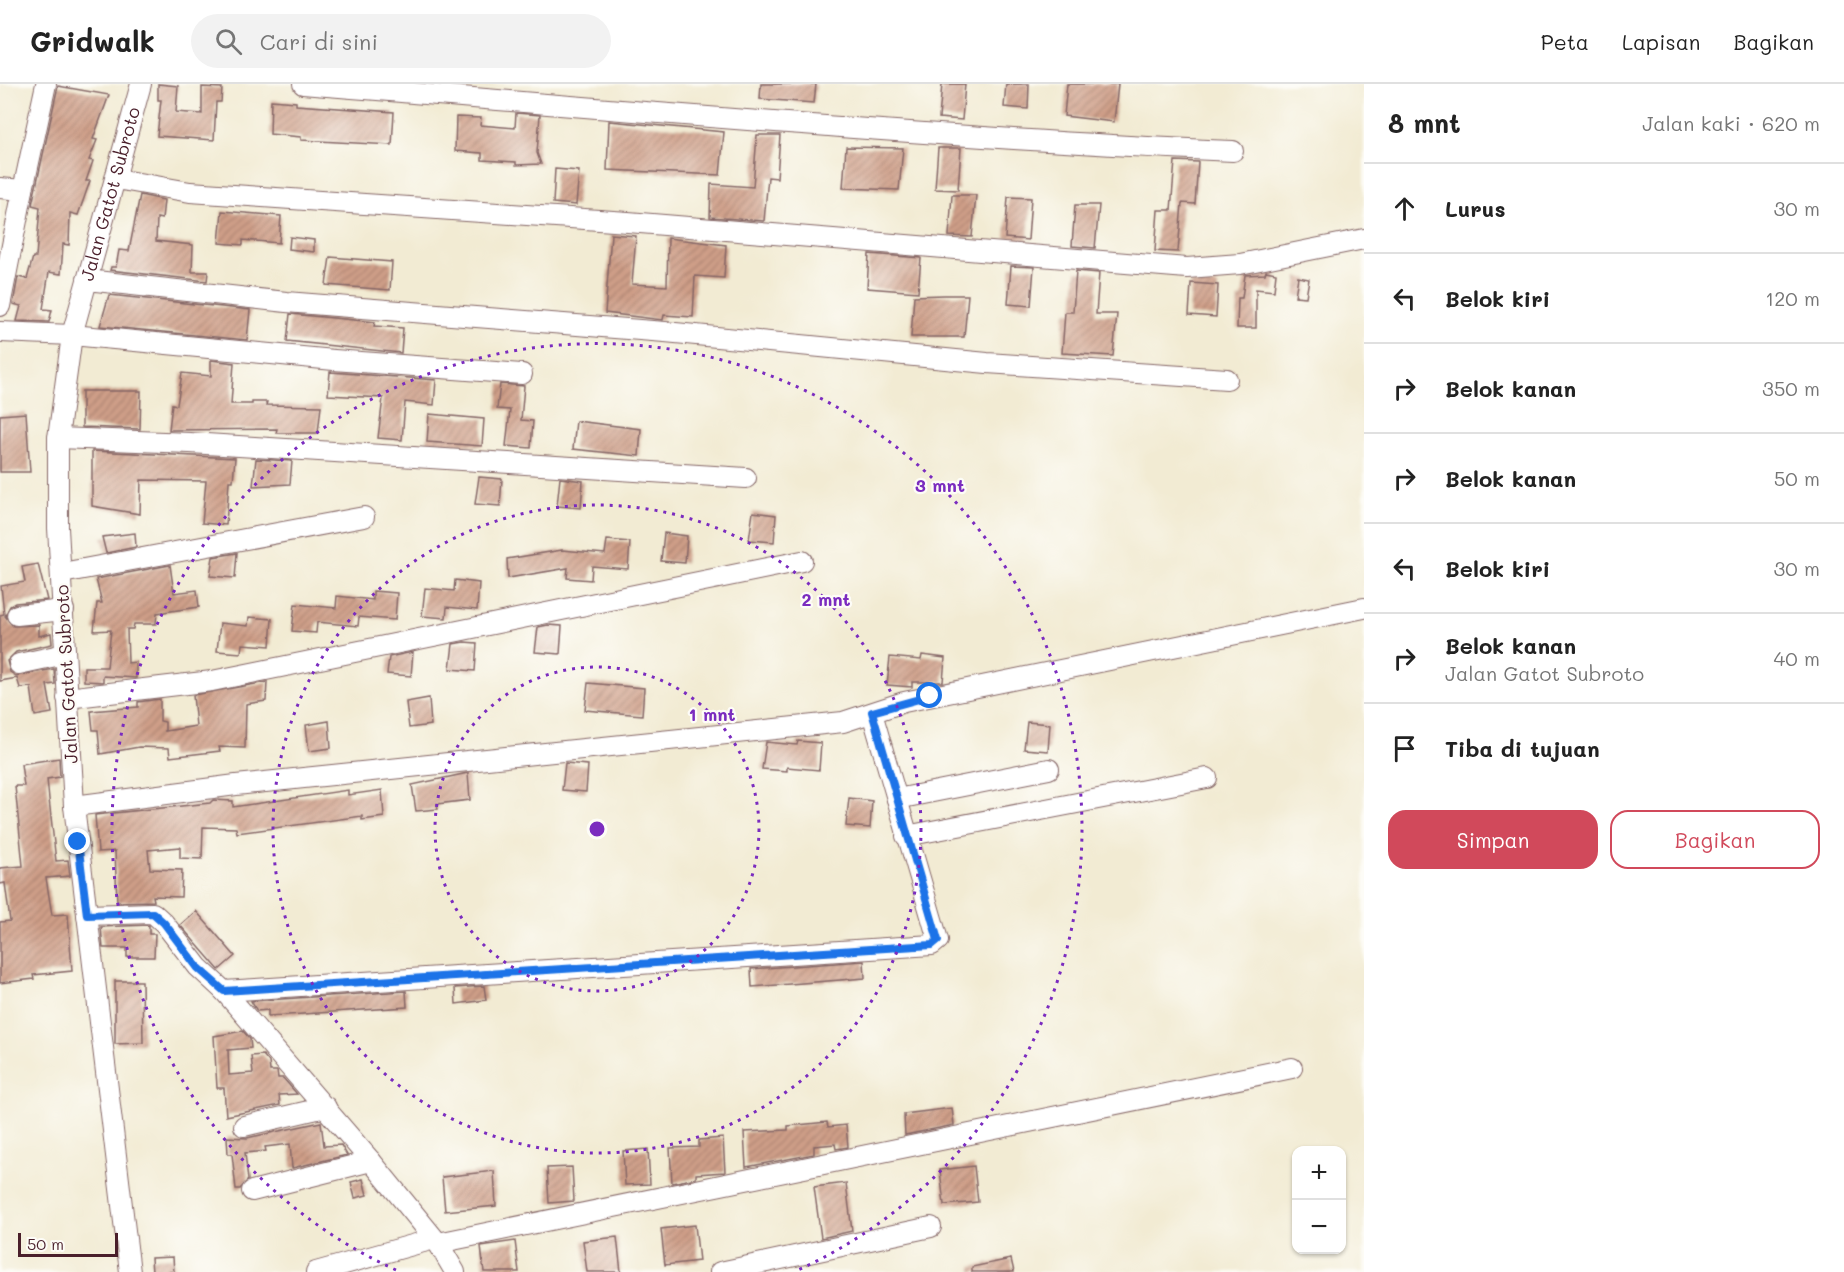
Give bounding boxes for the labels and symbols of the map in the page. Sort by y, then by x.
street label: Jalan Gatot Subroto [74,104,145,283]
text: 3 mnt [915,473,965,497]
street label: Jalan Gatot Subroto [49,584,83,764]
text: 2 mnt [801,587,851,611]
route start [916,682,942,708]
text: 1 mnt [688,702,736,726]
centre of rings [587,819,607,839]
route end [64,828,90,854]
scale bar [18,1230,118,1258]

